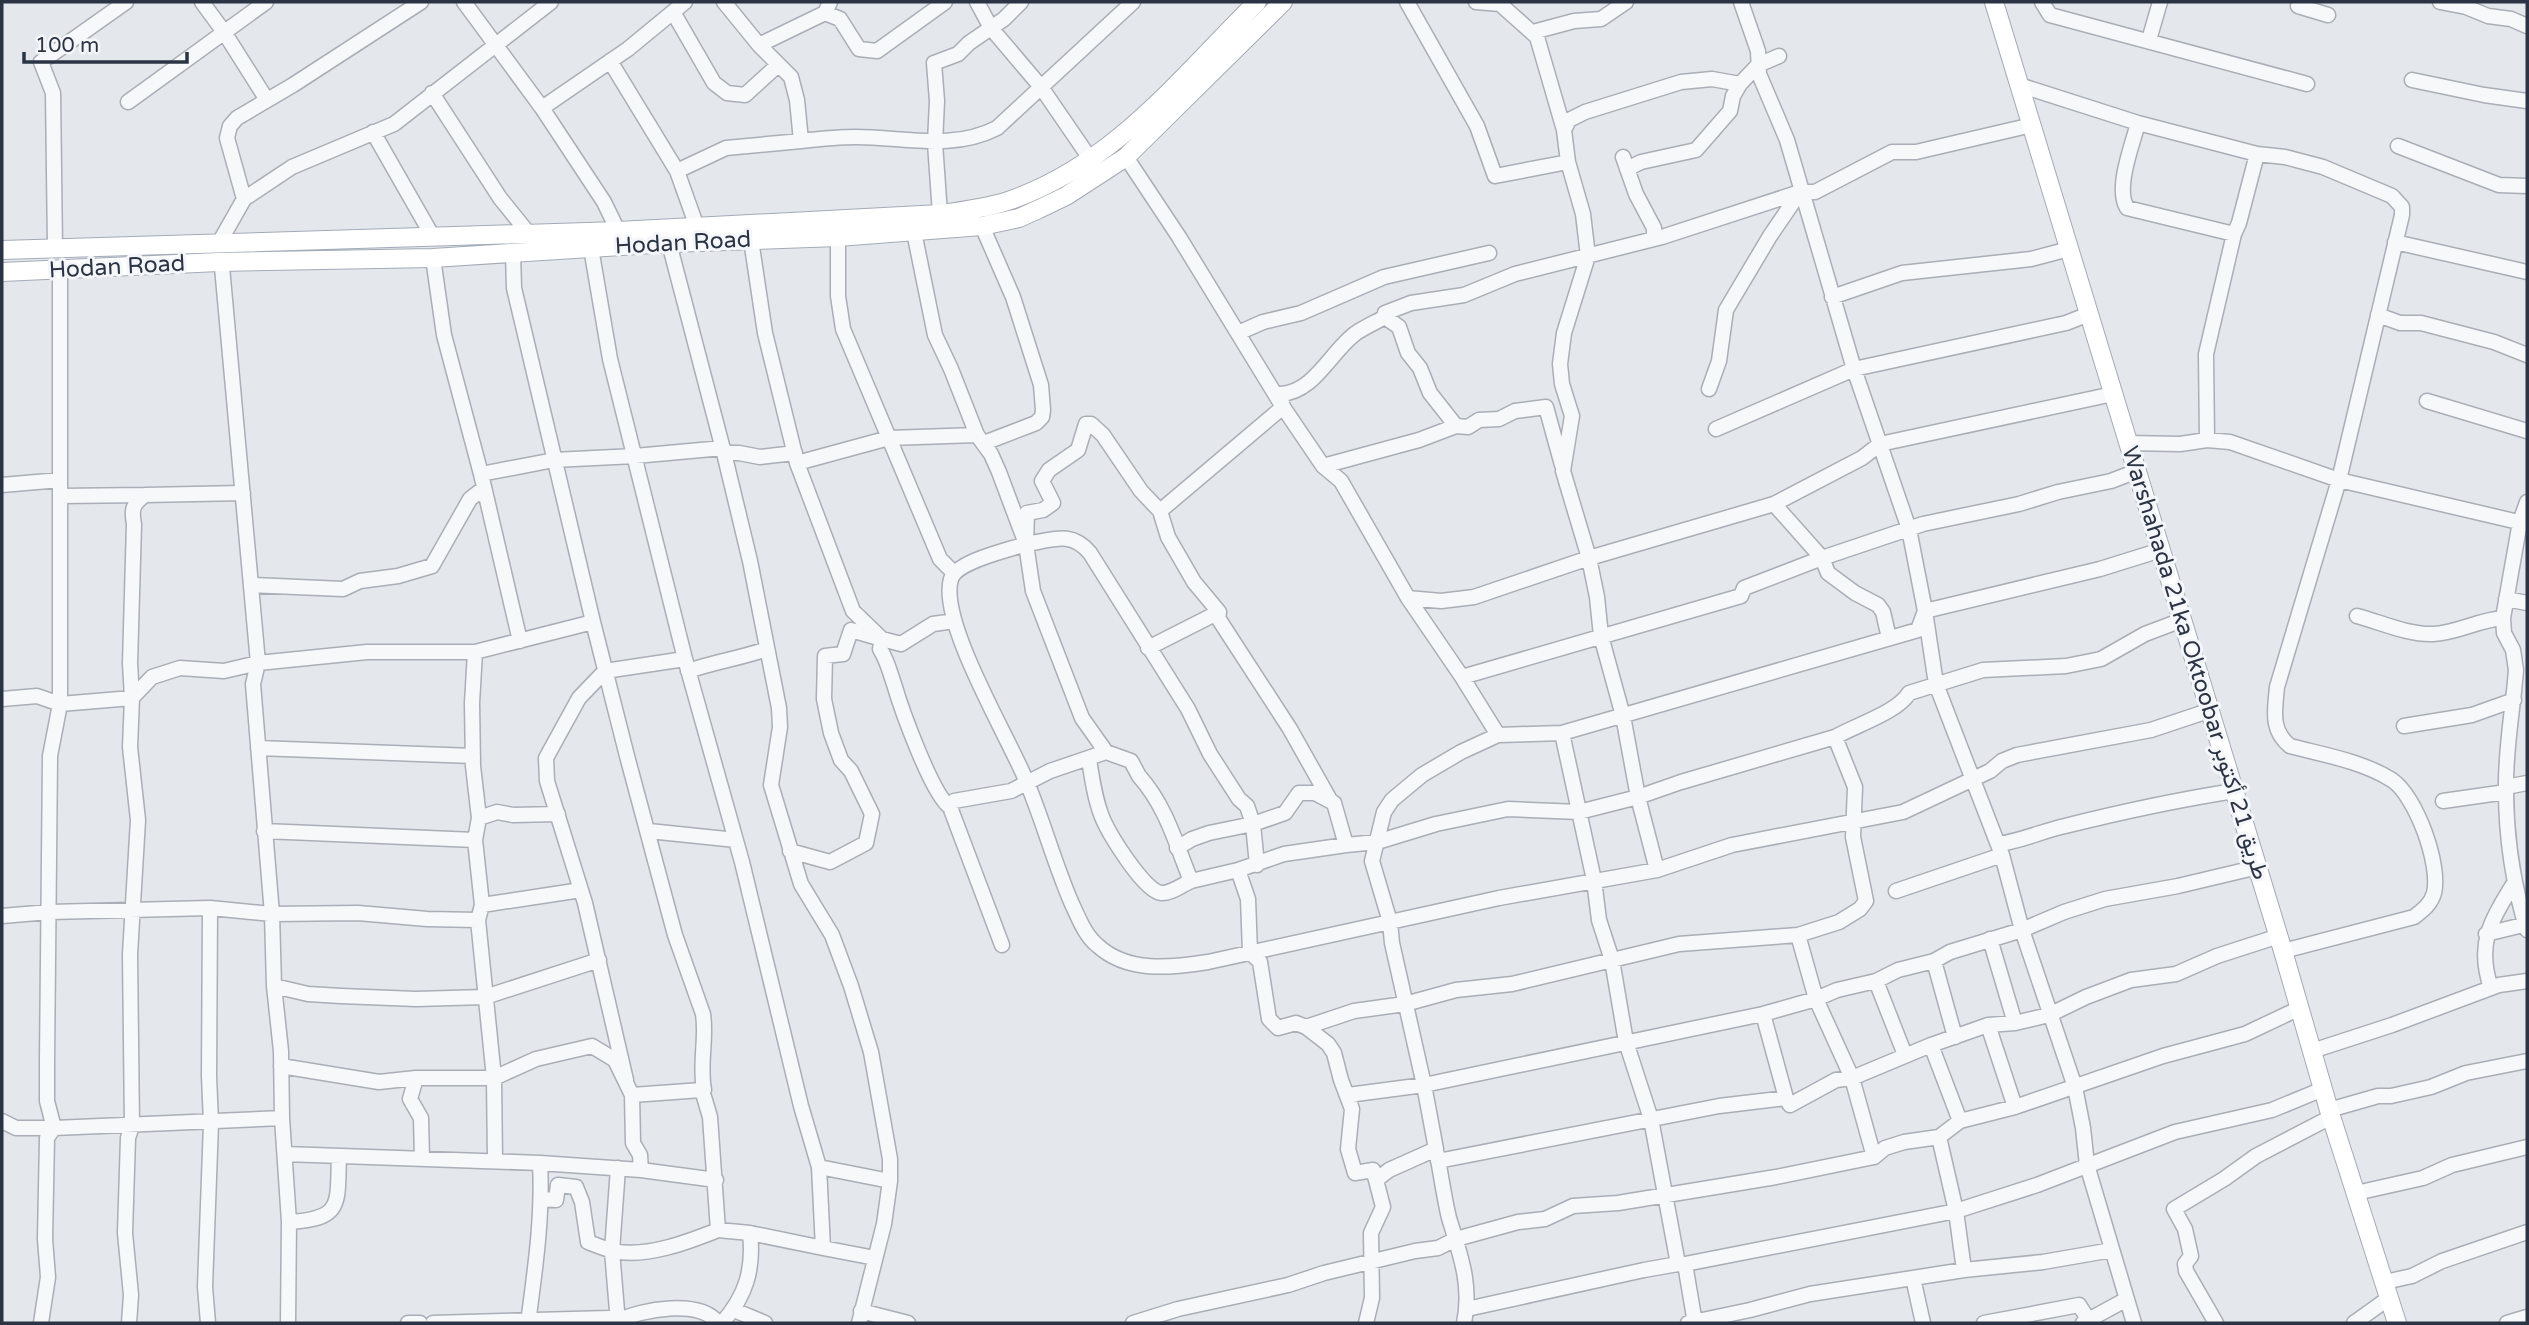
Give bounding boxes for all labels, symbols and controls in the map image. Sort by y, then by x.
scale bar [24,21,187,65]
text: 100 m [35,33,99,58]
street label: Hodan Road [614,225,752,261]
street label: Hodan Road [48,249,186,285]
street label: Warshahada 21ka Oktoobar طريق 21 أكتوبر [2116,443,2274,883]

